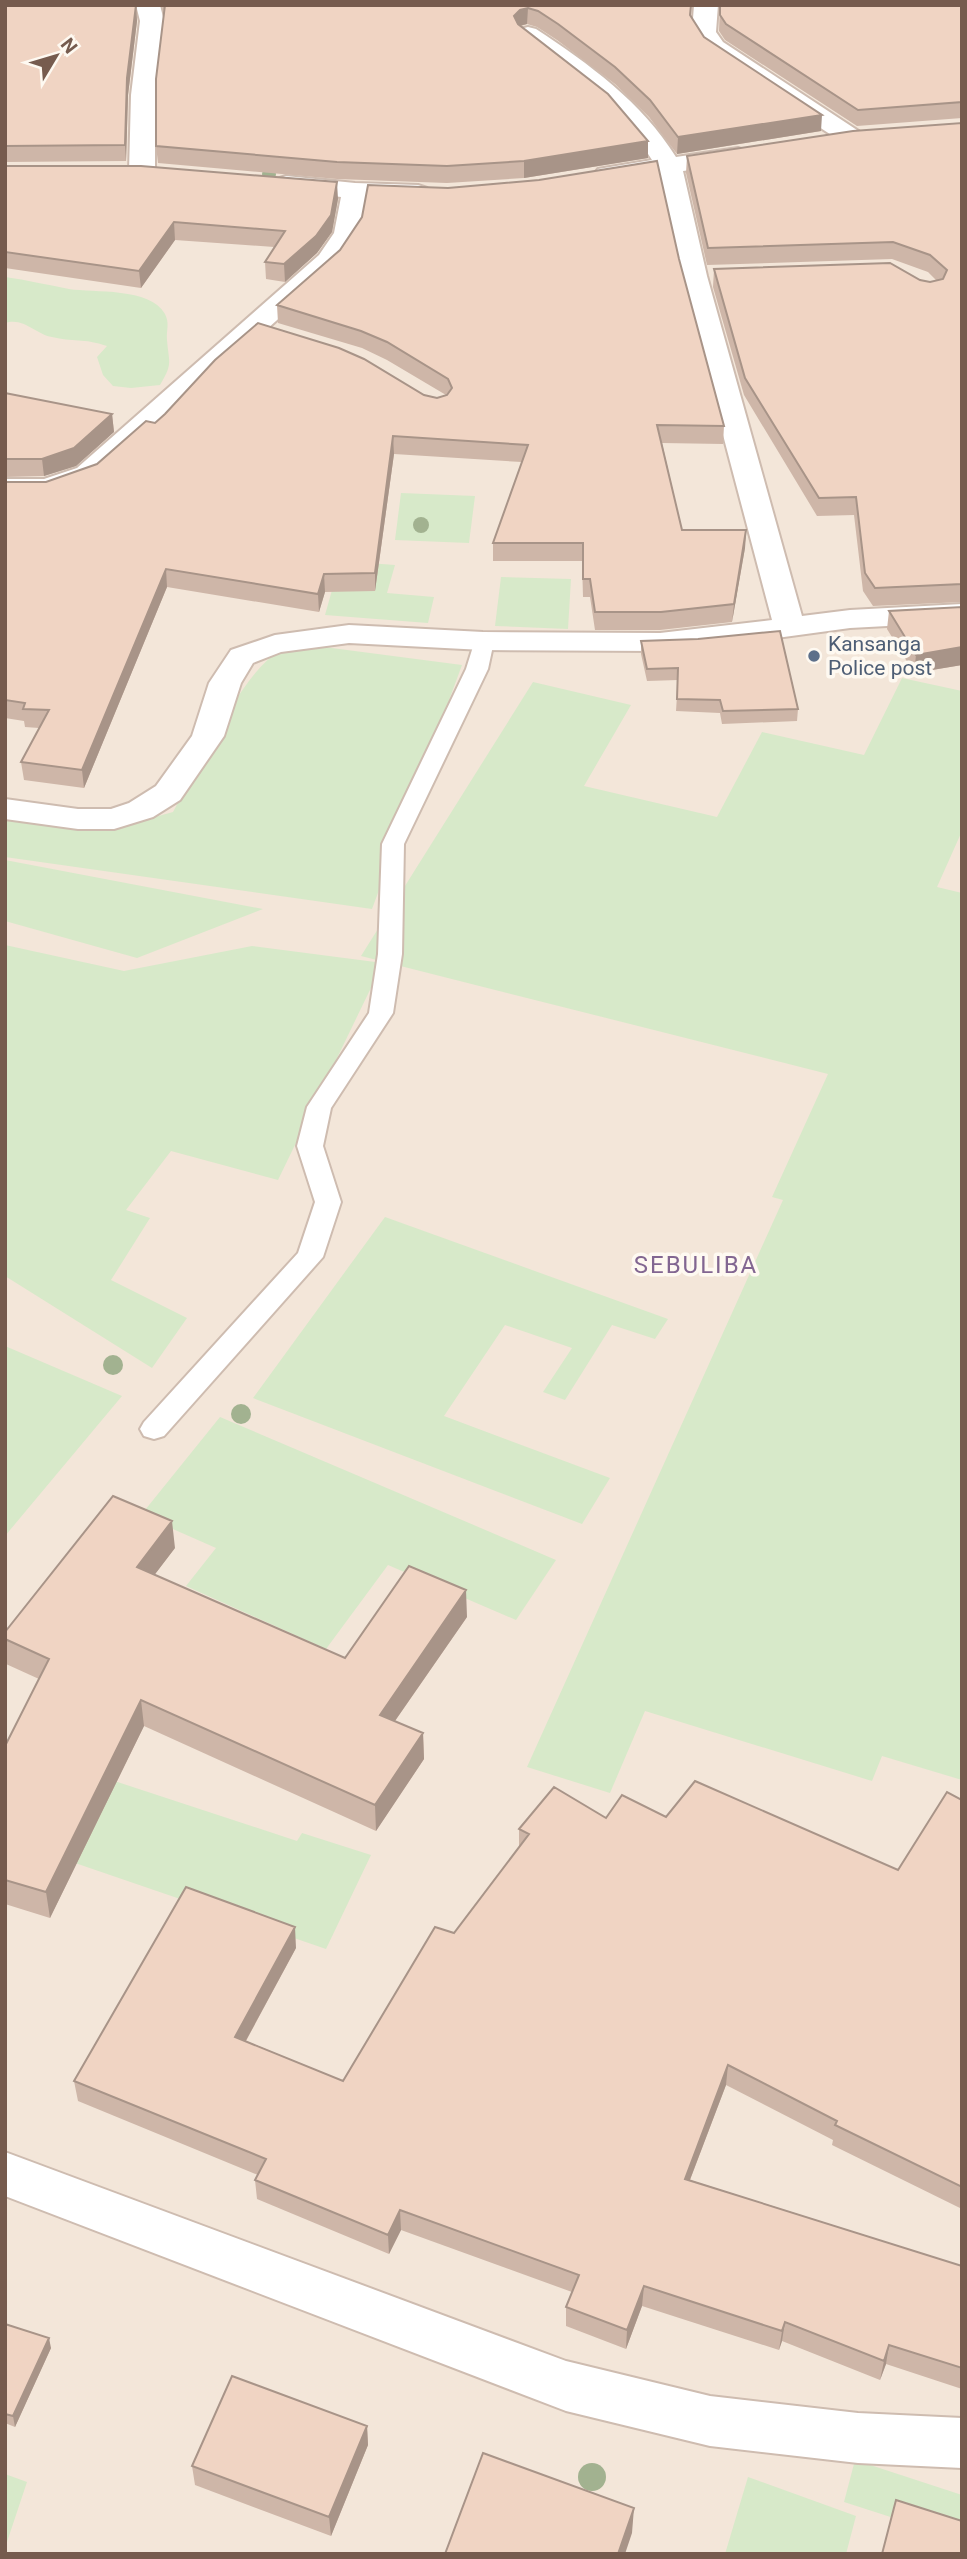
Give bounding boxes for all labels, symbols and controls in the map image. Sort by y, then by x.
north arrow [21,21,91,91]
text: N [56,33,82,58]
place label: Kansanga Police post [828,632,932,680]
marker: Kansanga Police post [806,648,822,664]
district label: SEBULIBA [634,1251,758,1279]

